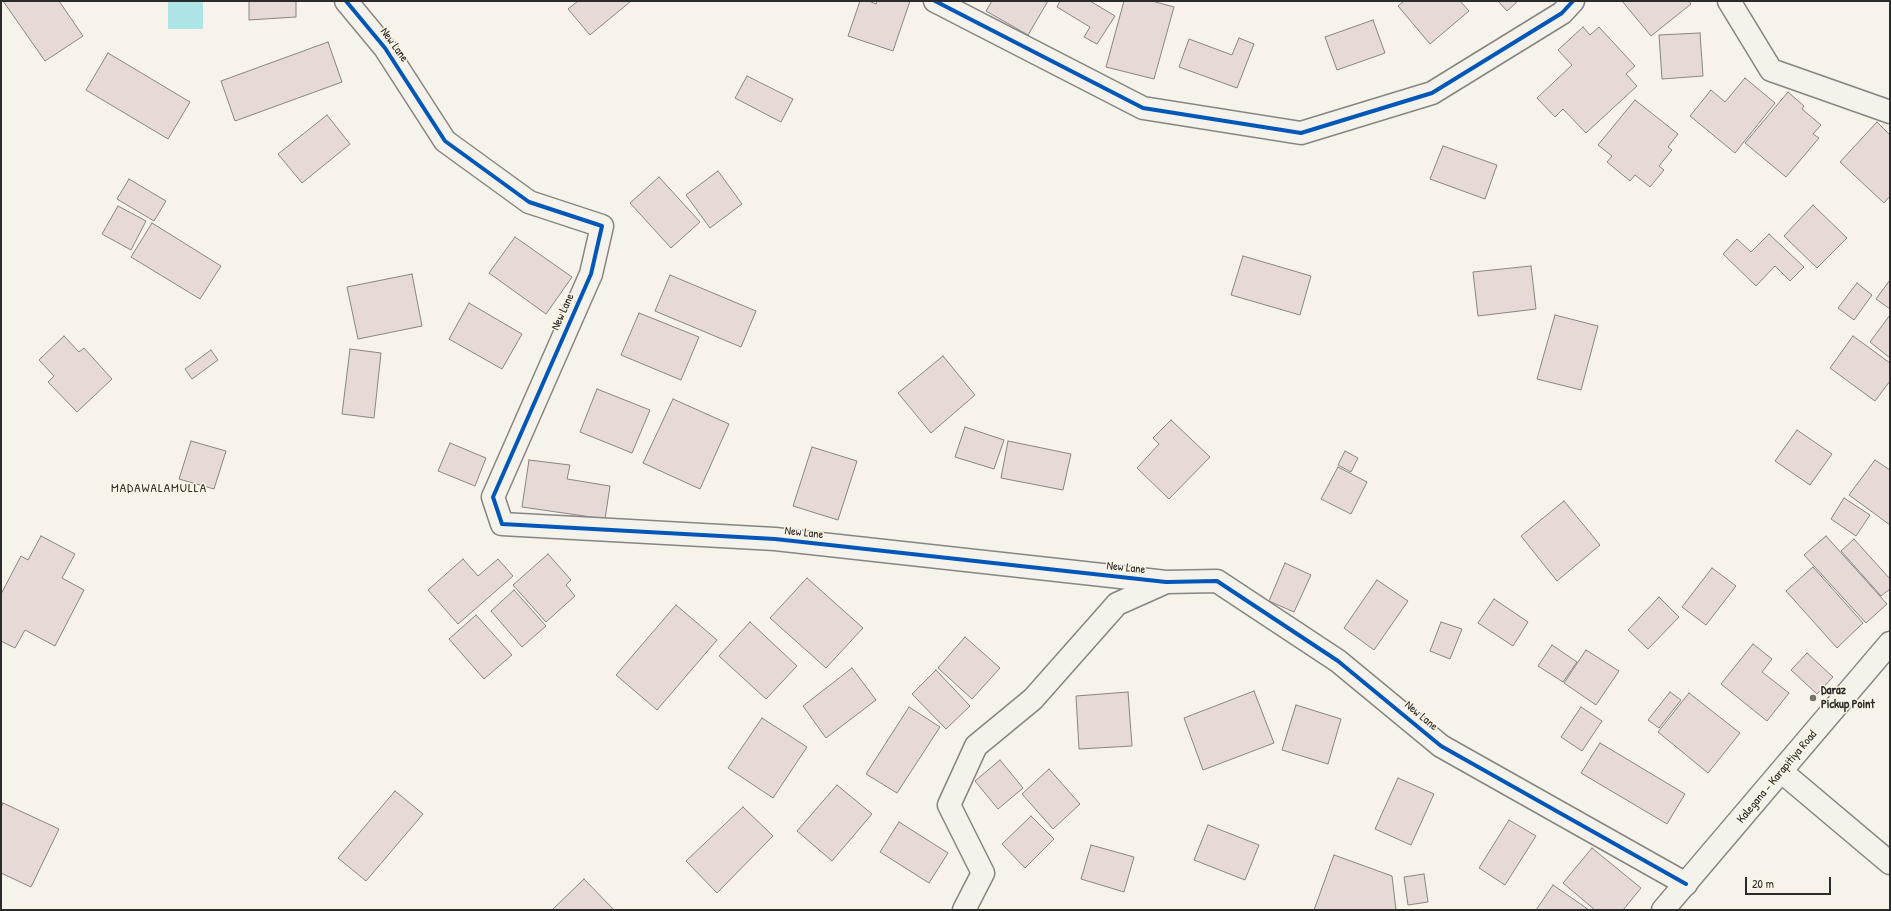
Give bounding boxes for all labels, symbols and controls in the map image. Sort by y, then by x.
street label: New Lane [377,25,411,65]
street label: New Lane [549,291,577,333]
district label: MADAWALAMULLA [111,481,207,497]
street label: New Lane [784,524,824,542]
street label: New Lane [1106,559,1146,577]
place label: Daraz Pickup Point [1821,684,1875,712]
marker: Daraz Pickup Point [1808,693,1818,703]
street label: New Lane [1401,698,1441,734]
street label: Kalegana - Karapitiya Road [1734,728,1820,826]
scale bar [1747,869,1833,895]
text: 20 m [1752,875,1774,892]

